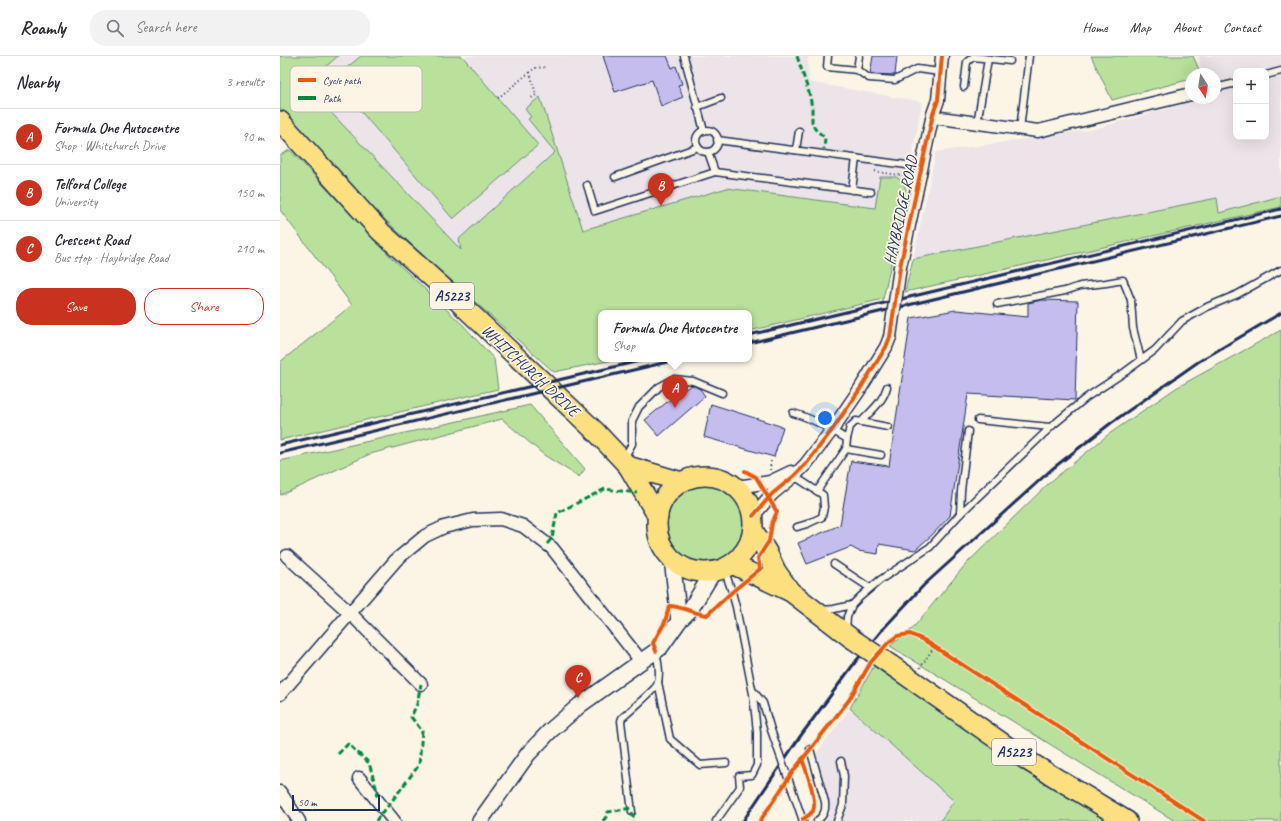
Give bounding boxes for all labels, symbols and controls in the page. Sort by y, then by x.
search box [90,10,370,46]
text: Roamly [20,16,66,40]
icon: search [104,17,126,39]
text: Search here [136,18,197,37]
text: Home [1082,19,1108,36]
text: Map [1130,19,1151,36]
text: About [1173,19,1201,36]
text: Contact [1223,19,1261,36]
legend [290,66,422,112]
north arrow [1185,68,1221,104]
map controls [1233,68,1269,140]
button: + [1233,68,1269,104]
text: Nearby [16,72,59,93]
text: Cycle path [323,73,362,87]
text: 3 results [226,74,264,90]
text: Path [323,91,342,105]
button: − [1233,104,1269,140]
text: Formula One Autocentre [54,119,179,138]
text: A [26,129,32,145]
text: 90 m [242,129,264,145]
text: Shop · Whitchurch Drive [54,138,165,154]
street label: HAYBRIDGE ROAD [880,152,923,266]
pin: B [648,173,674,206]
text: Telford College [54,175,126,194]
text: B [26,185,32,201]
text: 150 m [236,185,264,201]
text: University [54,194,97,210]
text: Crescent Road [54,231,129,250]
text: C [26,241,32,257]
text: 210 m [236,241,264,257]
text: Bus stop · Haybridge Road [54,250,169,266]
road number: A5223 [430,283,474,309]
button: Save [16,288,136,325]
button: Share [144,288,264,325]
popup [598,310,752,362]
text: Formula One Autocentre [613,319,737,338]
street label: WHITCHURCH DRIVE [477,320,585,423]
text: Shop [613,338,635,354]
pin: A [662,375,688,408]
your location [815,408,835,428]
pin: C [565,665,591,698]
road number: A5223 [992,739,1036,765]
scale bar [292,793,380,812]
text: 50 m [298,795,317,809]

